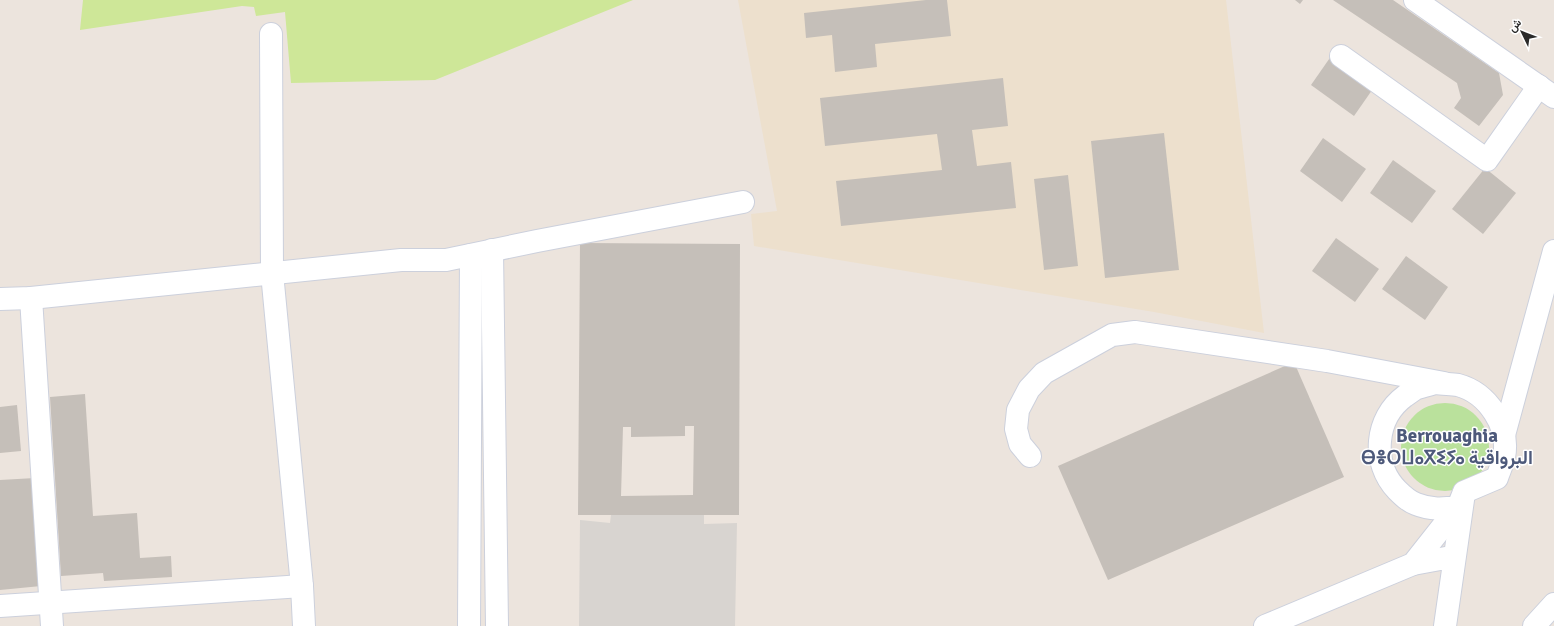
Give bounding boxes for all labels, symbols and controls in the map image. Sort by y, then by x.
north arrow [1502,12,1542,52]
text: ش [1506,16,1524,35]
district label: Berrouaghia ⴱⴻⵔⵡⴰⴳⵉⵢⴰ البرواقية [1361,424,1533,470]

